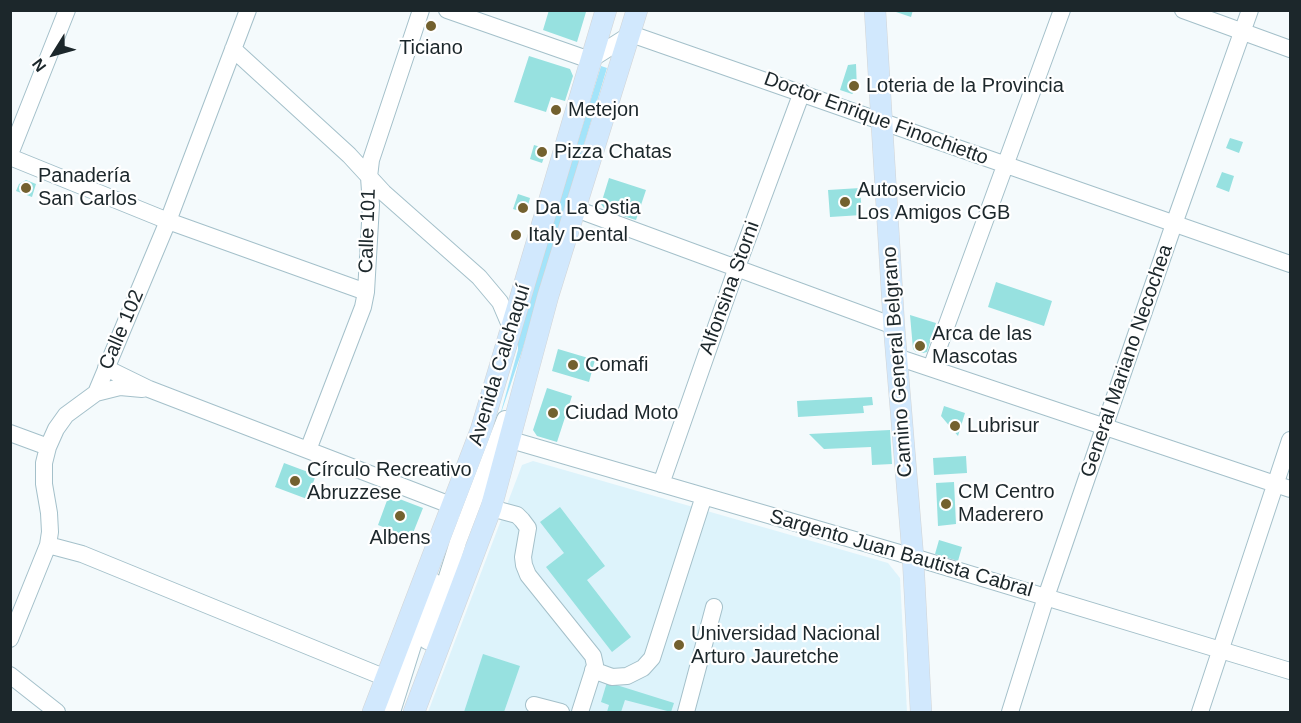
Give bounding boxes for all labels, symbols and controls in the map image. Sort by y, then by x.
marker: Ticiano [424,19,438,33]
north arrow [24,24,84,84]
place label: Ticiano [399,36,463,60]
text: N [29,55,49,75]
street label: Doctor Enrique Finochietto [761,67,991,171]
place label: Loteria de la Provincia [866,74,1064,98]
marker: Loteria de la Provincia [847,79,861,93]
place label: Metejon [568,98,639,122]
marker: Metejon [549,103,563,117]
place label: Pizza Chatas [554,140,672,164]
marker: Pizza Chatas [535,145,549,159]
place label: Panadería San Carlos [38,164,137,211]
place label: Autoservicio Los Amigos CGB [857,178,1010,225]
marker: Panadería San Carlos [19,181,33,195]
street label: Calle 101 [355,188,381,274]
marker: Autoservicio Los Amigos CGB [838,195,852,209]
place label: Da La Ostia [535,196,641,220]
marker: Da La Ostia [516,201,530,215]
street label: Alfonsina Storni [695,218,765,358]
place label: Italy Dental [528,223,628,247]
marker: Italy Dental [509,228,523,242]
street label: General Mariano Necochea [1076,241,1178,481]
street label: Camino General Belgrano [878,246,918,478]
street label: Avenida Calchaquí [464,281,536,449]
street label: Calle 102 [94,286,150,374]
place label: Arca de las Mascotas [932,322,1032,369]
marker: Arca de las Mascotas [913,339,927,353]
place label: Comafi [585,353,648,377]
marker: Comafi [566,358,580,372]
place label: Ciudad Moto [565,401,678,425]
marker: Ciudad Moto [546,406,560,420]
place label: Lubrisur [967,414,1039,438]
marker: Lubrisur [948,419,962,433]
place label: Círculo Recreativo Abruzzese [307,458,472,505]
marker: Círculo Recreativo Abruzzese [288,474,302,488]
place label: CM Centro Maderero [958,480,1055,527]
marker: CM Centro Maderero [939,497,953,511]
street label: Sargento Juan Bautista Cabral [767,505,1035,603]
marker: Albens [393,509,407,523]
place label: Albens [369,526,431,550]
place label: Universidad Nacional Arturo Jauretche [691,622,880,669]
marker: Universidad Nacional Arturo Jauretche [672,638,686,652]

